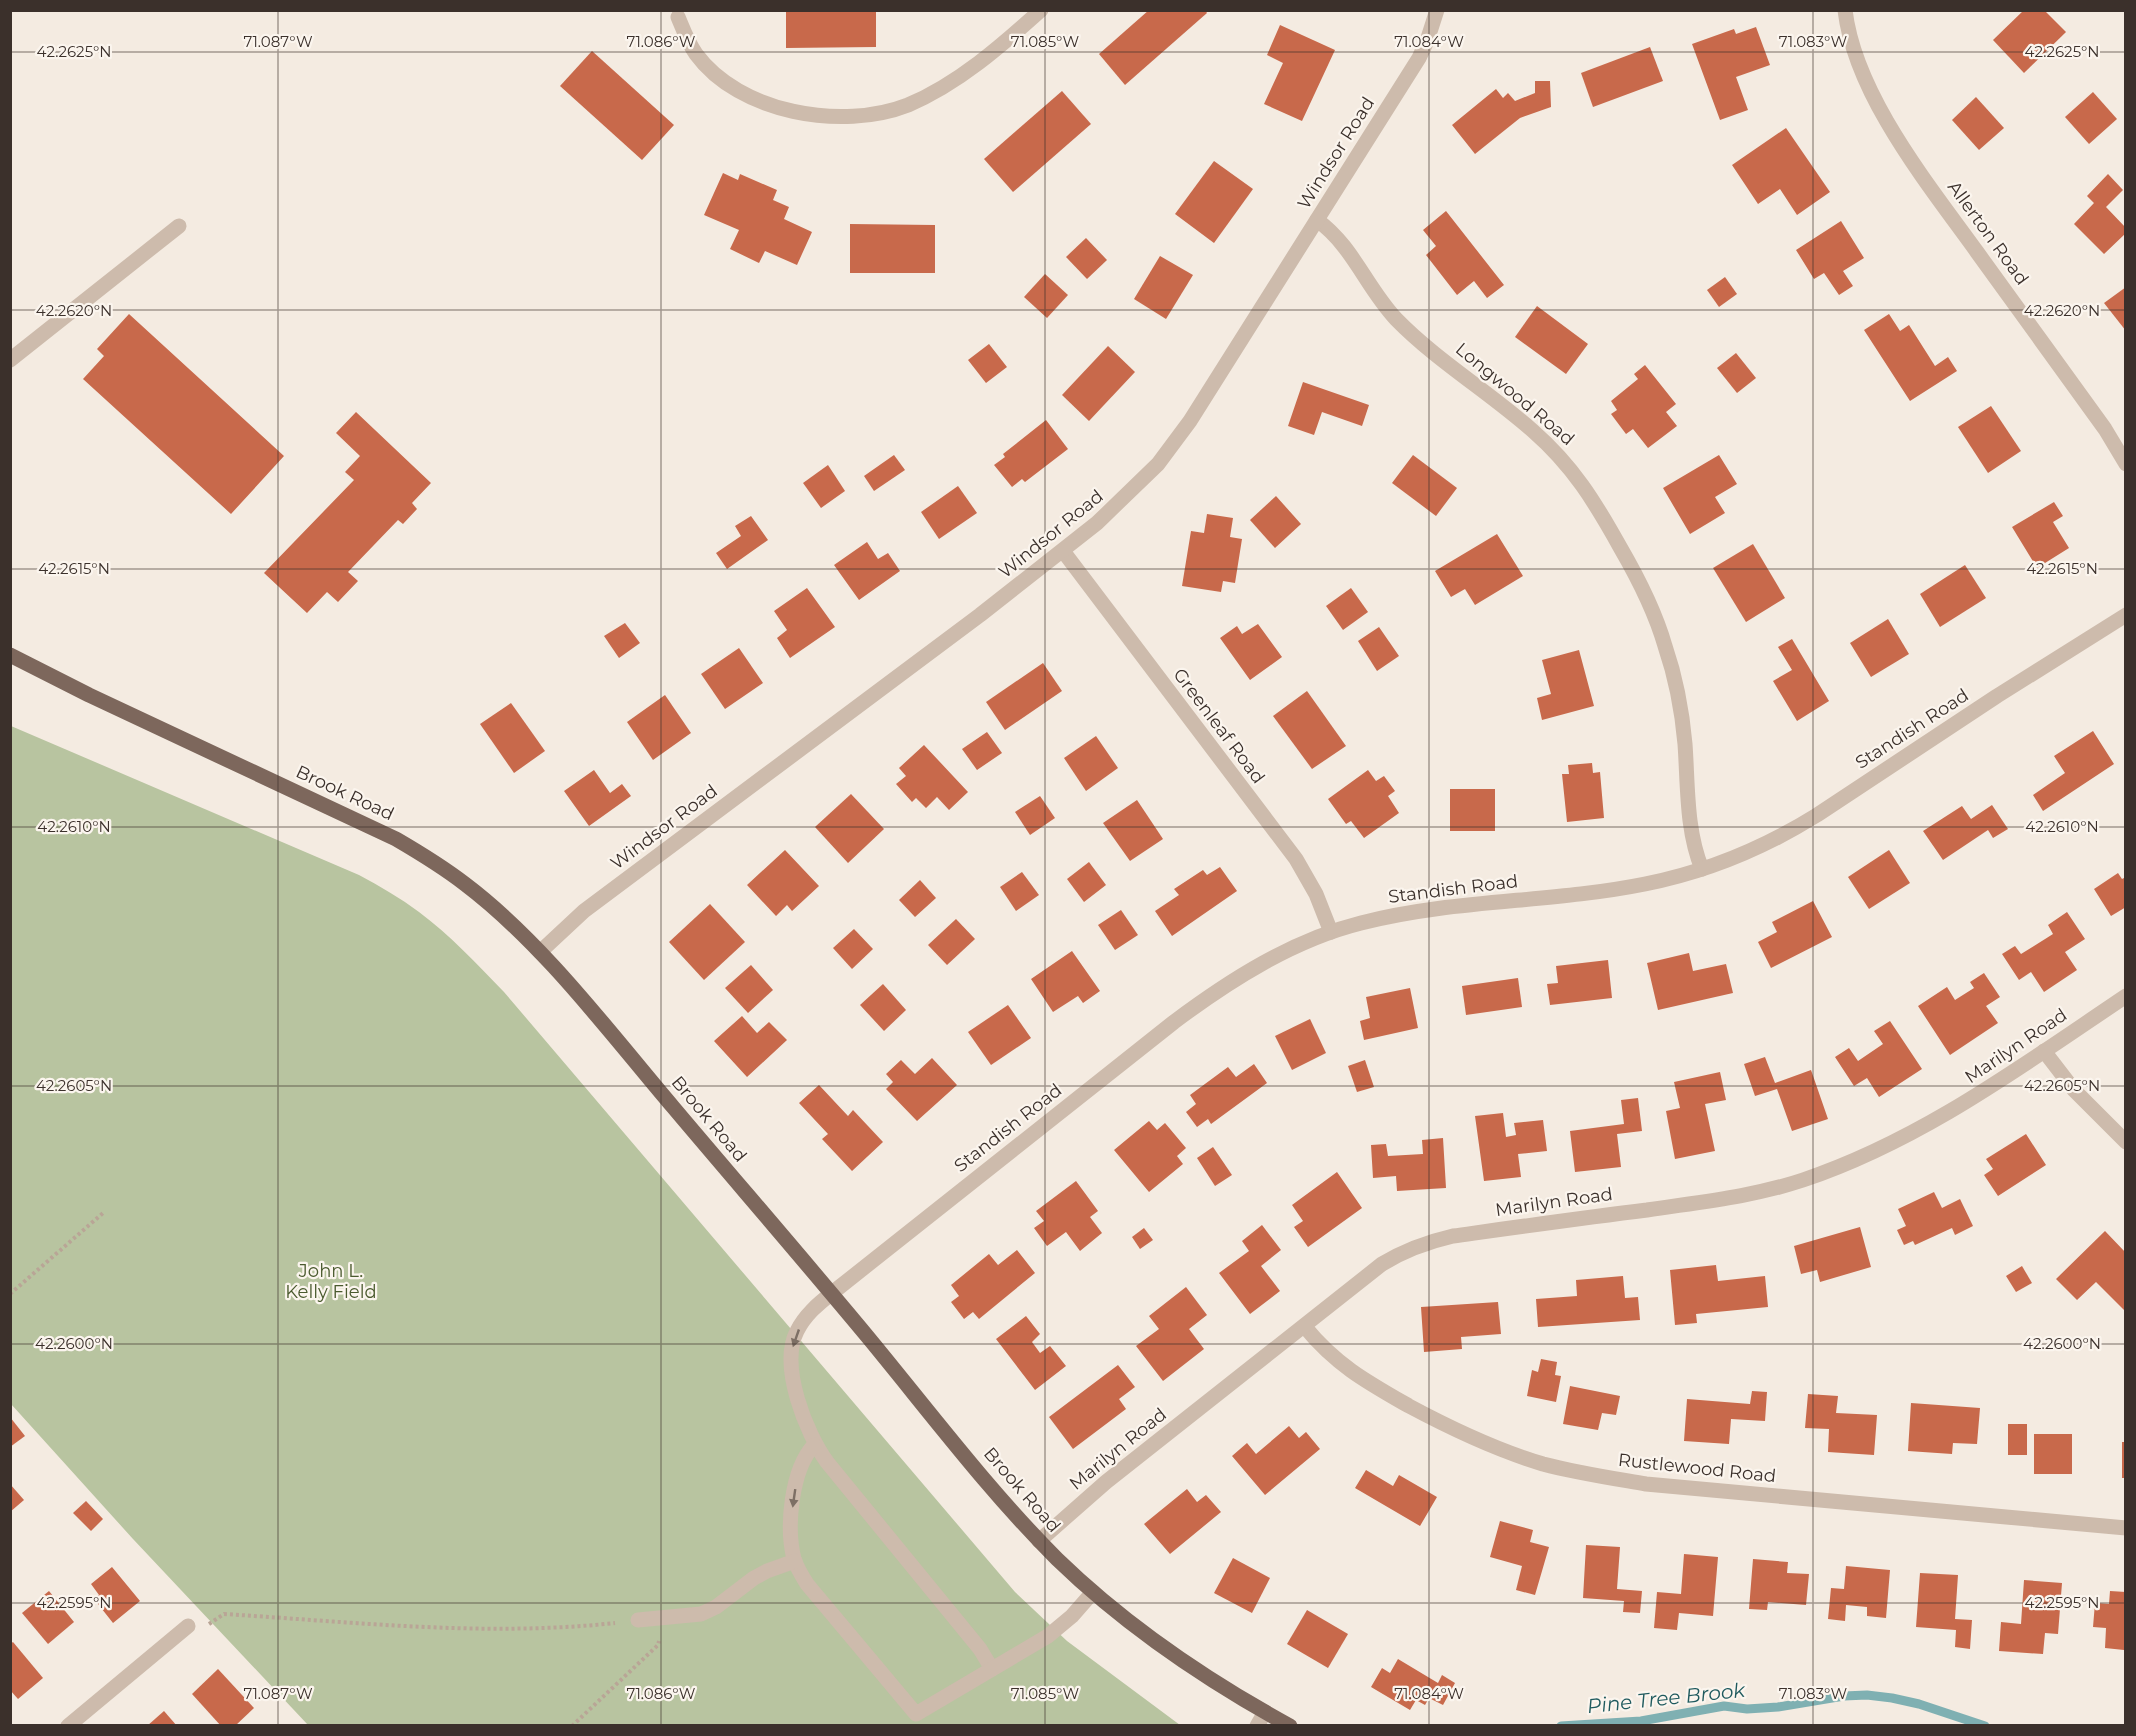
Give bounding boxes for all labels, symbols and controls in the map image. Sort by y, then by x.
text: 71.087°W [243,32,313,51]
text: 71.086°W [626,32,696,51]
text: 71.085°W [1011,32,1080,51]
text: 71.084°W [1394,32,1464,51]
text: 71.083°W [1779,32,1848,51]
text: 42.2625°N [37,42,111,61]
text: 42.2625°N [2025,42,2099,61]
street label: Windsor Road [1293,93,1379,213]
street label: Allerton Road [1943,177,2033,289]
text: 42.2620°N [36,301,112,320]
text: 42.2620°N [2024,301,2100,320]
street label: Longwood Road [1451,338,1579,450]
street label: Windsor Road [994,485,1108,583]
text: 42.2615°N [38,559,110,578]
text: 42.2615°N [2026,559,2098,578]
street label: Greenleaf Road [1168,664,1270,788]
street label: Standish Road [1851,684,1973,774]
street label: Brook Road [292,761,398,825]
street label: Windsor Road [606,780,722,874]
text: 42.2610°N [37,817,111,836]
text: 42.2610°N [2025,817,2099,836]
street label: Standish Road [1387,870,1519,908]
street label: Marilyn Road [1961,1004,2071,1088]
street label: Brook Road [667,1071,751,1167]
text: 42.2605°N [36,1076,112,1095]
text: 42.2605°N [2024,1076,2100,1095]
street label: Standish Road [950,1079,1066,1177]
street label: Marilyn Road [1494,1183,1614,1221]
park label: John L. Kelly Field [285,1260,377,1303]
one-way arrow [790,1329,800,1347]
text: 42.2600°N [35,1334,113,1353]
text: 42.2600°N [2023,1334,2101,1353]
street label: Marilyn Road [1065,1403,1171,1495]
street label: Brook Road [979,1443,1065,1537]
street label: Rustlewood Road [1617,1449,1777,1487]
one-way arrow [789,1489,799,1508]
text: 42.2595°N [37,1593,111,1612]
text: 42.2595°N [2025,1593,2099,1612]
water label: Pine Tree Brook [1586,1678,1747,1718]
text: 71.087°W [243,1684,313,1703]
text: 71.086°W [626,1684,696,1703]
text: 71.085°W [1011,1684,1080,1703]
text: 71.084°W [1394,1684,1464,1703]
text: 71.083°W [1779,1684,1848,1703]

